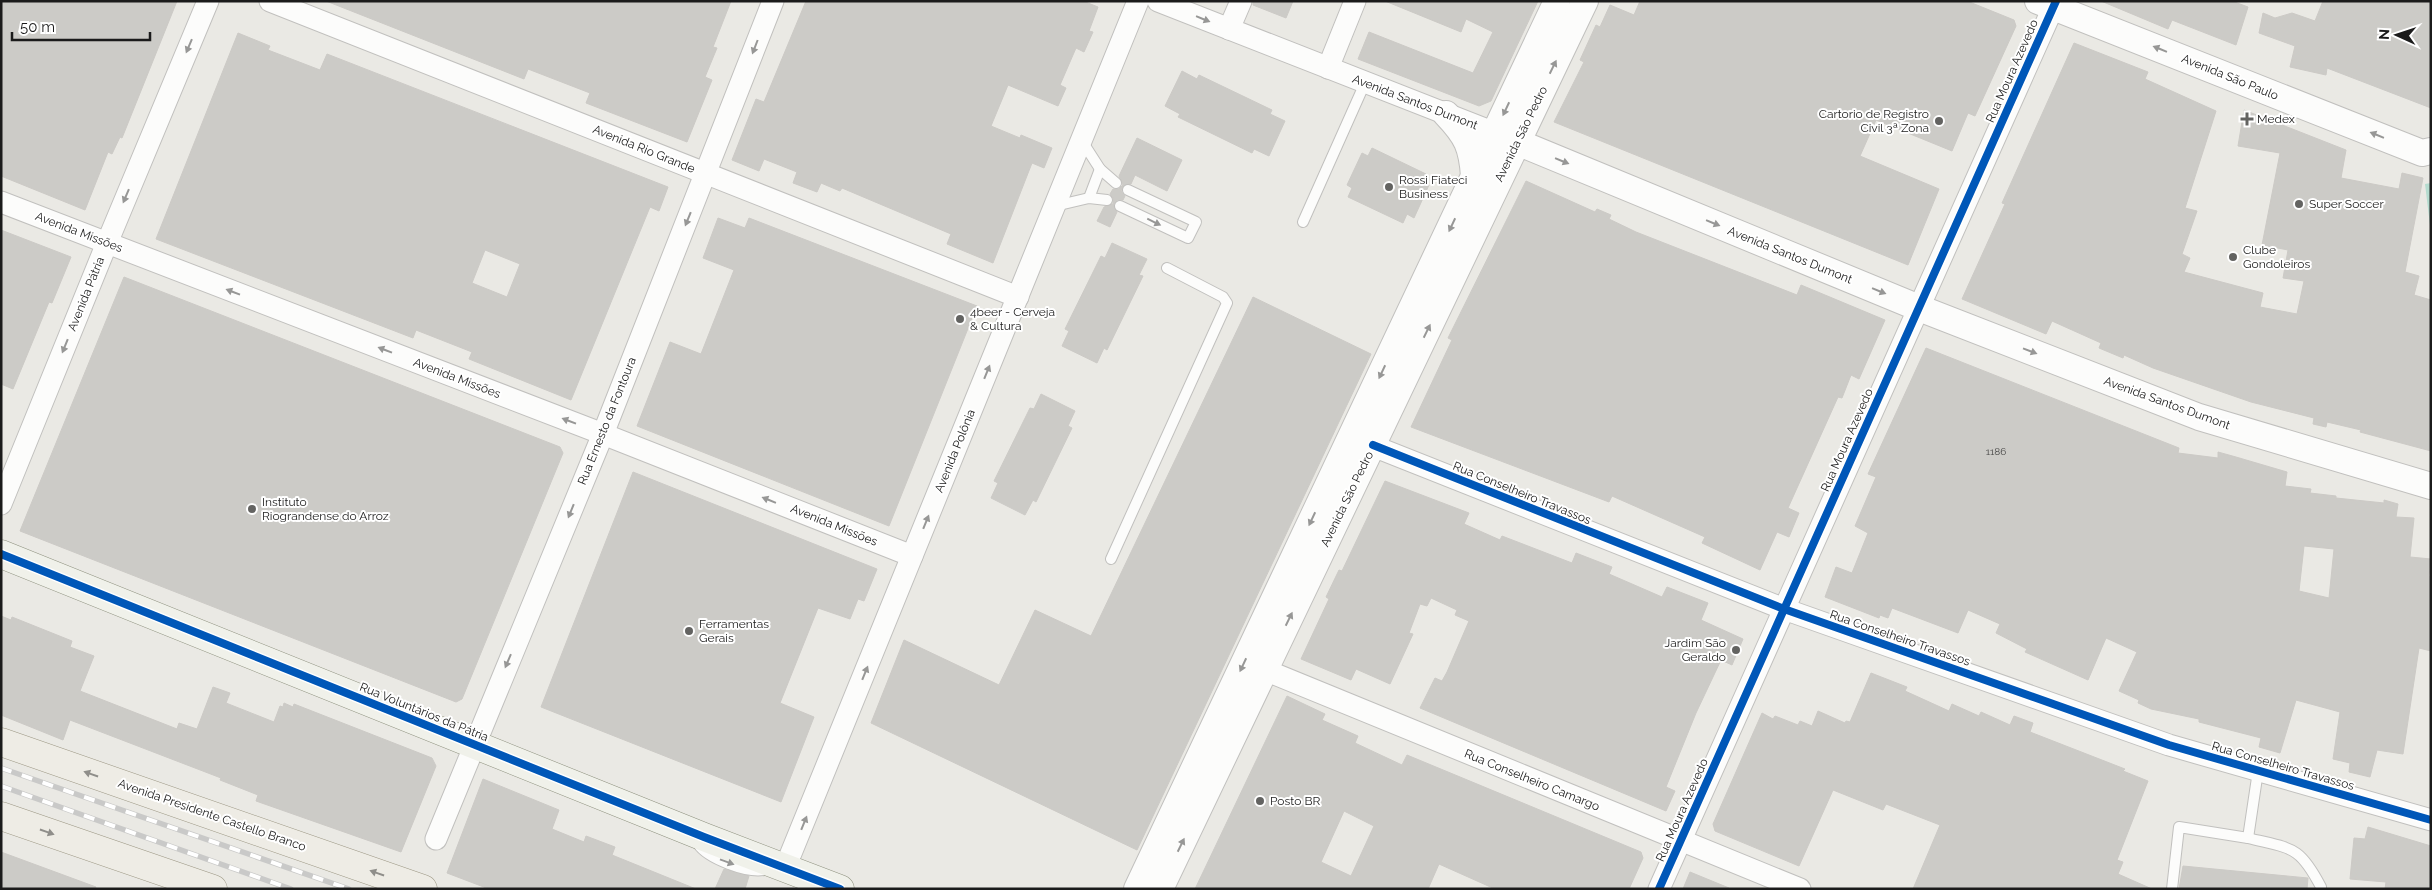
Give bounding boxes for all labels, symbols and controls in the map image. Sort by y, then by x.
scale bar [12,10,150,42]
north arrow [2372,10,2422,60]
one-way arrow [1196,15,1211,23]
street label: Rua Moura Azevedo [1983,17,2041,125]
text: 50 m [20,18,55,36]
text: N [2376,29,2392,40]
one-way arrow [185,39,193,53]
one-way arrow [751,40,759,55]
one-way arrow [2153,45,2167,53]
street label: Avenida São Paulo [2180,51,2280,103]
one-way arrow [1550,60,1558,74]
street label: Avenida Santos Dumont [1350,72,1480,132]
street label: Avenida São Pedro [1492,84,1550,184]
one-way arrow [1502,101,1511,116]
place label: Cartorio de Registro Civil 3ª Zona [1819,107,1929,135]
place label: Medex [2257,112,2295,126]
marker: Medex [2241,113,2253,125]
marker: Cartorio de Registro Civil 3ª Zona [1933,115,1945,127]
street label: Avenida Rio Grande [591,122,697,176]
one-way arrow [2369,130,2384,138]
one-way arrow [1555,158,1569,166]
place label: Rossi Fiateci Business [1399,173,1467,201]
marker: Rossi Fiateci Business [1383,181,1395,193]
one-way arrow [122,189,130,203]
place label: Super Soccer [2309,197,2384,211]
marker: Super Soccer [2293,198,2305,210]
street label: Avenida Missões [33,209,125,255]
one-way arrow [683,212,691,226]
one-way arrow [1147,218,1161,226]
one-way arrow [1447,218,1455,232]
one-way arrow [1706,219,1721,227]
street label: Avenida Santos Dumont [1726,224,1854,286]
place label: Clube Gondoleiros [2243,243,2310,271]
marker: Clube Gondoleiros [2227,251,2239,263]
street label: Avenida Pátria [65,255,107,333]
one-way arrow [226,287,240,295]
one-way arrow [1872,288,1886,296]
place label: 4beer - Cerveja & Cultura [970,305,1055,333]
marker: 4beer - Cerveja & Cultura [954,313,966,325]
one-way arrow [1423,323,1432,338]
one-way arrow [61,339,68,354]
one-way arrow [377,346,392,353]
one-way arrow [2023,347,2038,355]
street label: Avenida Missões [411,355,503,401]
street label: Rua Ernesto da Fontoura [575,355,639,487]
one-way arrow [983,364,991,379]
one-way arrow [1378,365,1386,379]
street label: Avenida Santos Dumont [2102,374,2232,432]
street label: Rua Moura Azevedo [1818,386,1876,494]
street label: Avenida Polônia [932,407,978,495]
one-way arrow [561,417,576,425]
house number: 1186 [1986,446,2006,457]
street label: Avenida São Pedro [1318,449,1376,549]
street label: Rua Conselheiro Travassos [1451,459,1593,527]
place label: Instituto Riograndense do Arroz [262,495,389,523]
one-way arrow [762,495,776,503]
street label: Avenida Missões [789,501,880,549]
marker: Instituto Riograndense do Arroz [246,503,258,515]
one-way arrow [567,504,575,519]
one-way arrow [1308,511,1317,526]
one-way arrow [922,514,930,529]
street label: Rua Conselheiro Travassos [1828,607,1972,669]
one-way arrow [1286,612,1294,626]
place label: Ferramentas Gerais [699,617,769,645]
marker: Ferramentas Gerais [683,625,695,637]
place label: Jardim São Geraldo [1665,636,1726,664]
marker: Jardim São Geraldo [1730,644,1742,656]
one-way arrow [504,654,512,669]
one-way arrow [1239,658,1247,673]
one-way arrow [861,666,869,680]
street label: Rua Voluntários da Pátria [358,680,490,744]
street label: Rua Conselheiro Travassos [2210,739,2356,793]
street label: Rua Conselheiro Camargo [1462,746,1602,814]
street label: Rua Moura Azevedo [1653,756,1711,864]
one-way arrow [83,769,98,777]
street label: Avenida Presidente Castello Branco [116,776,308,854]
place label: Posto BR [1270,794,1320,808]
marker: Posto BR [1254,795,1266,807]
one-way arrow [800,816,808,830]
one-way arrow [40,829,55,836]
one-way arrow [1178,838,1186,852]
one-way arrow [720,859,735,866]
one-way arrow [369,868,384,876]

